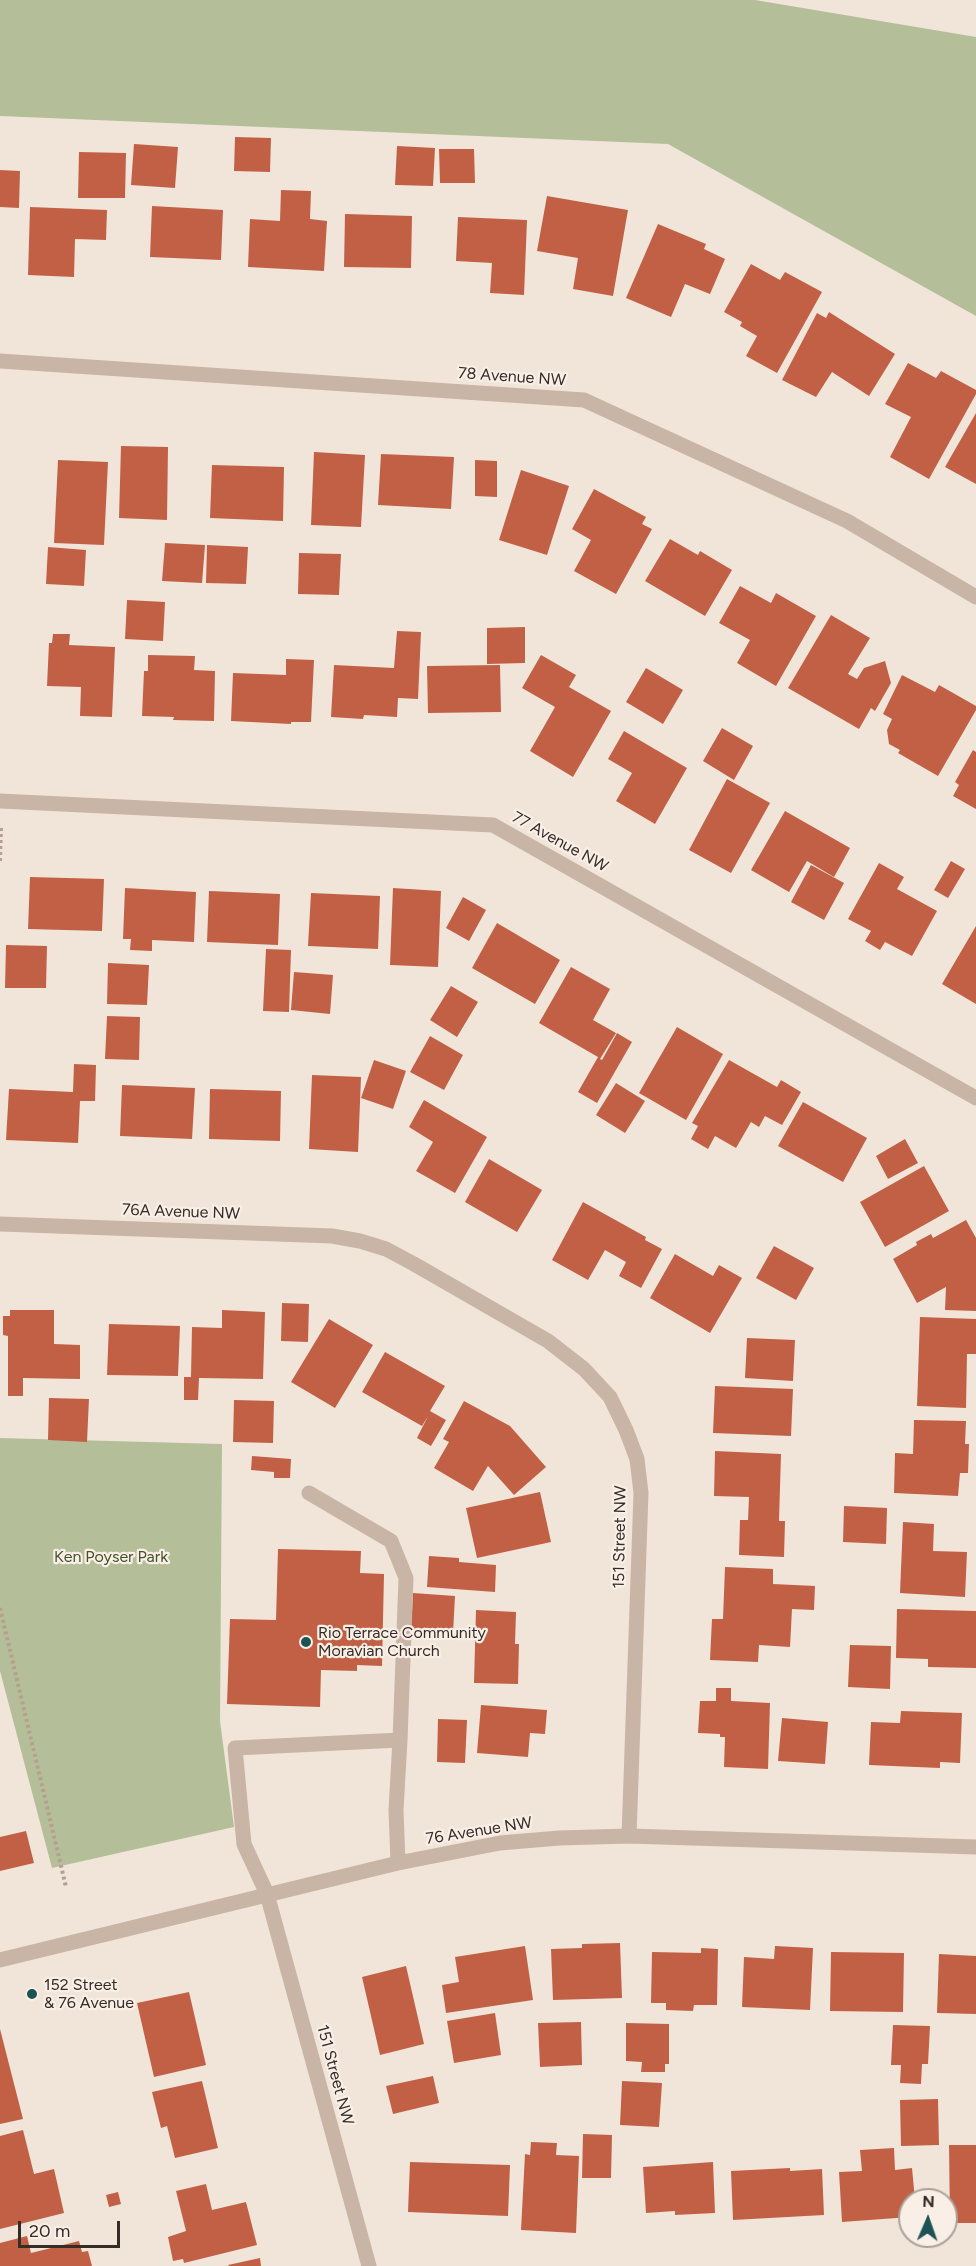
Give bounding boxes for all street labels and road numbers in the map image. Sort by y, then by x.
street label: 78 Avenue NW [457,364,567,390]
street label: 77 Avenue NW [509,808,611,876]
street label: 76A Avenue NW [122,1200,240,1224]
street label: 151 Street NW [610,1485,630,1589]
street label: 76 Avenue NW [424,1813,534,1849]
street label: 151 Street NW [312,2023,358,2127]

